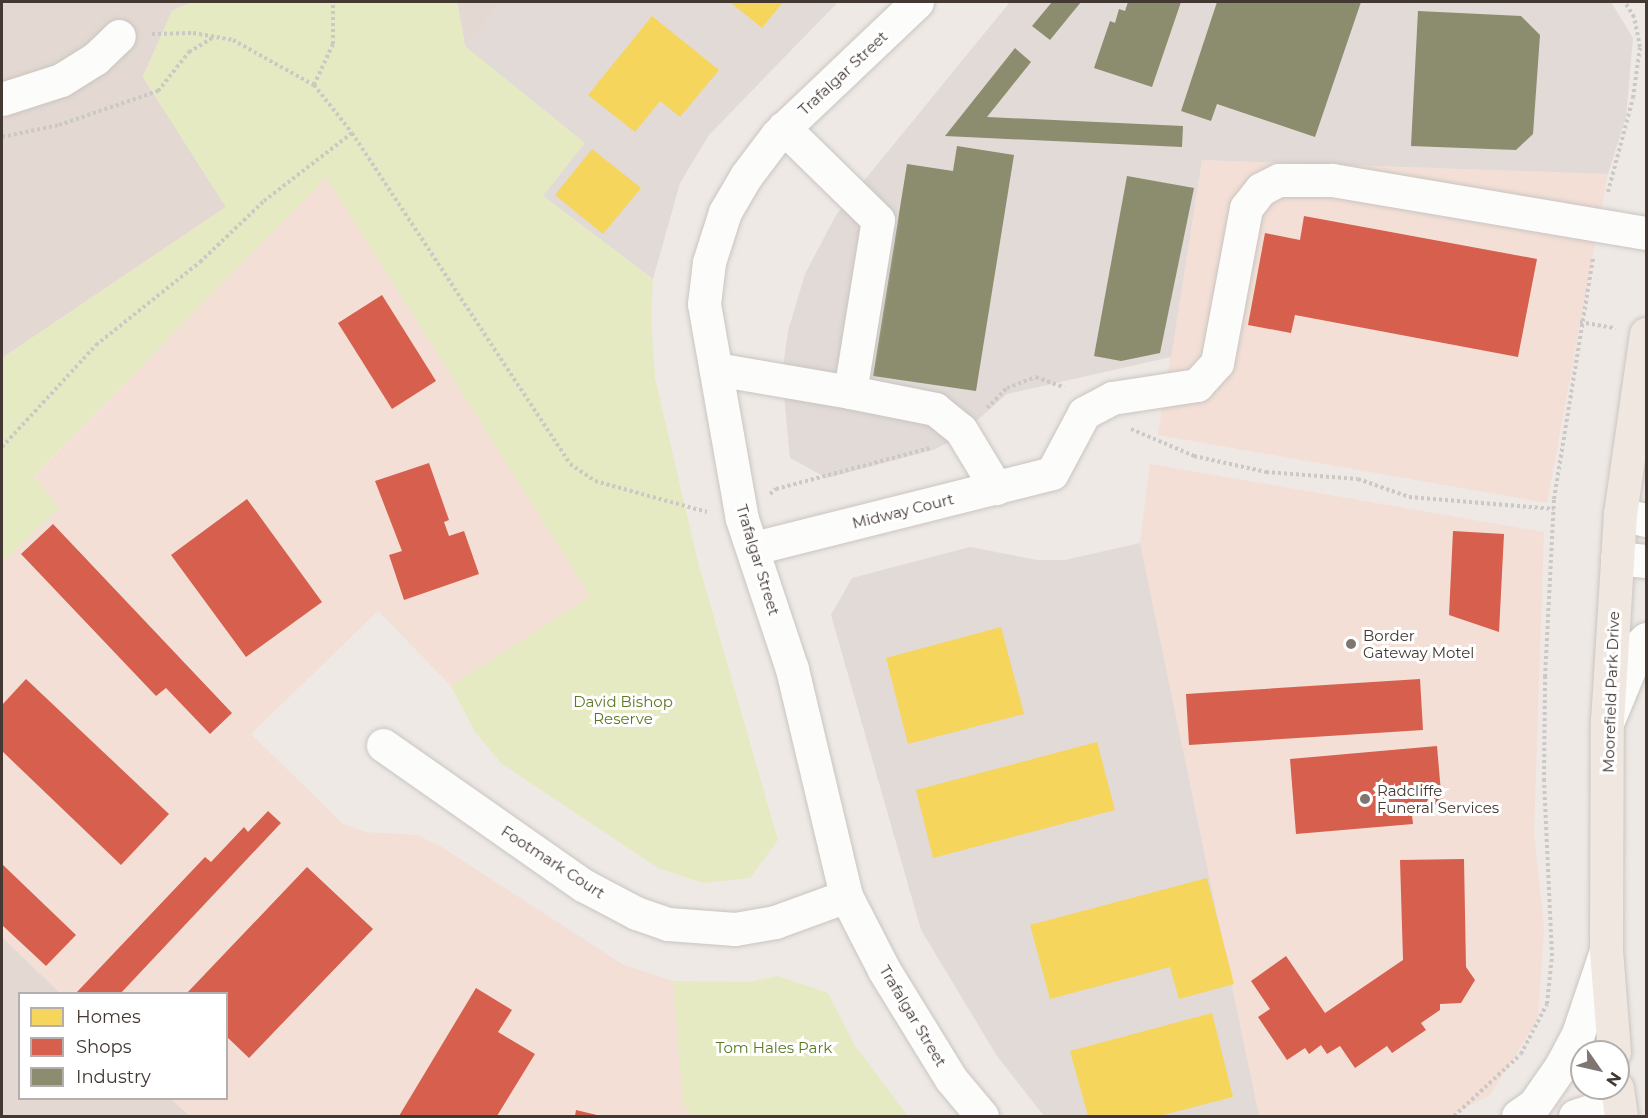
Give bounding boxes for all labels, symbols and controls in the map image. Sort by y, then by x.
street label: Trafalgar Street [795,27,891,119]
street label: Midway Court [850,490,956,532]
street label: Trafalgar Street [733,502,783,618]
street label: Moorefield Park Drive [1599,611,1623,773]
place label: Border Gateway Motel [1363,626,1474,661]
marker: Border Gateway Motel [1344,637,1358,651]
park label: David Bishop Reserve [573,692,673,727]
place label: Radcliffe Funeral Services [1377,781,1499,816]
marker: Radcliffe Funeral Services [1358,792,1372,806]
street label: Footmark Court [498,822,608,902]
street label: Trafalgar Street [876,962,950,1070]
legend [18,992,228,1100]
text: Homes [76,1006,141,1028]
text: Shops [76,1036,132,1058]
park label: Tom Hales Park [716,1039,832,1057]
north arrow [1570,1040,1630,1100]
text: Industry [76,1066,151,1088]
text: N [1602,1069,1625,1090]

